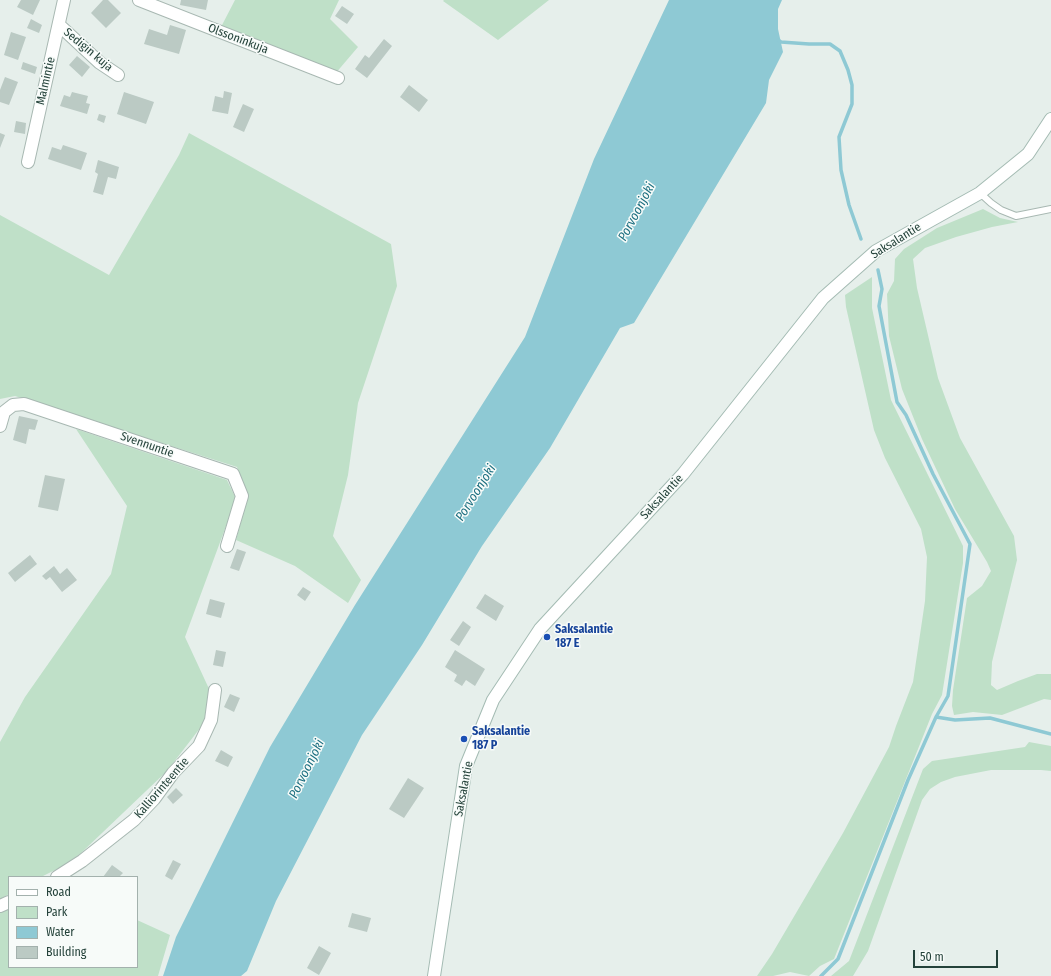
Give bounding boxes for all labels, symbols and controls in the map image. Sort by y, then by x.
street label: Olssoninkuja [206,21,270,57]
street label: Sedigin kuja [60,25,116,75]
street label: Malmintie [33,56,59,106]
water label: Porvoonjoki [615,180,659,244]
street label: Saksalantie [868,220,924,262]
street label: Svennuntie [119,429,175,461]
water label: Porvoonjoki [453,462,499,524]
street label: Saksalantie [638,471,686,523]
place label: Saksalantie 187 E [555,623,613,651]
marker: Saksalantie 187 E [542,632,552,642]
place label: Saksalantie 187 P [472,725,530,753]
marker: Saksalantie 187 P [459,734,469,744]
water label: Porvoonjoki [286,737,328,801]
street label: Kalliorinteentie [132,755,192,821]
street label: Saksalantie [452,760,476,818]
legend [8,876,138,968]
text: Road [46,885,71,899]
text: Park [46,905,67,919]
text: Water [46,925,74,939]
scale bar [915,942,1000,968]
text: Building [46,945,86,959]
text: 50 m [920,950,944,964]

